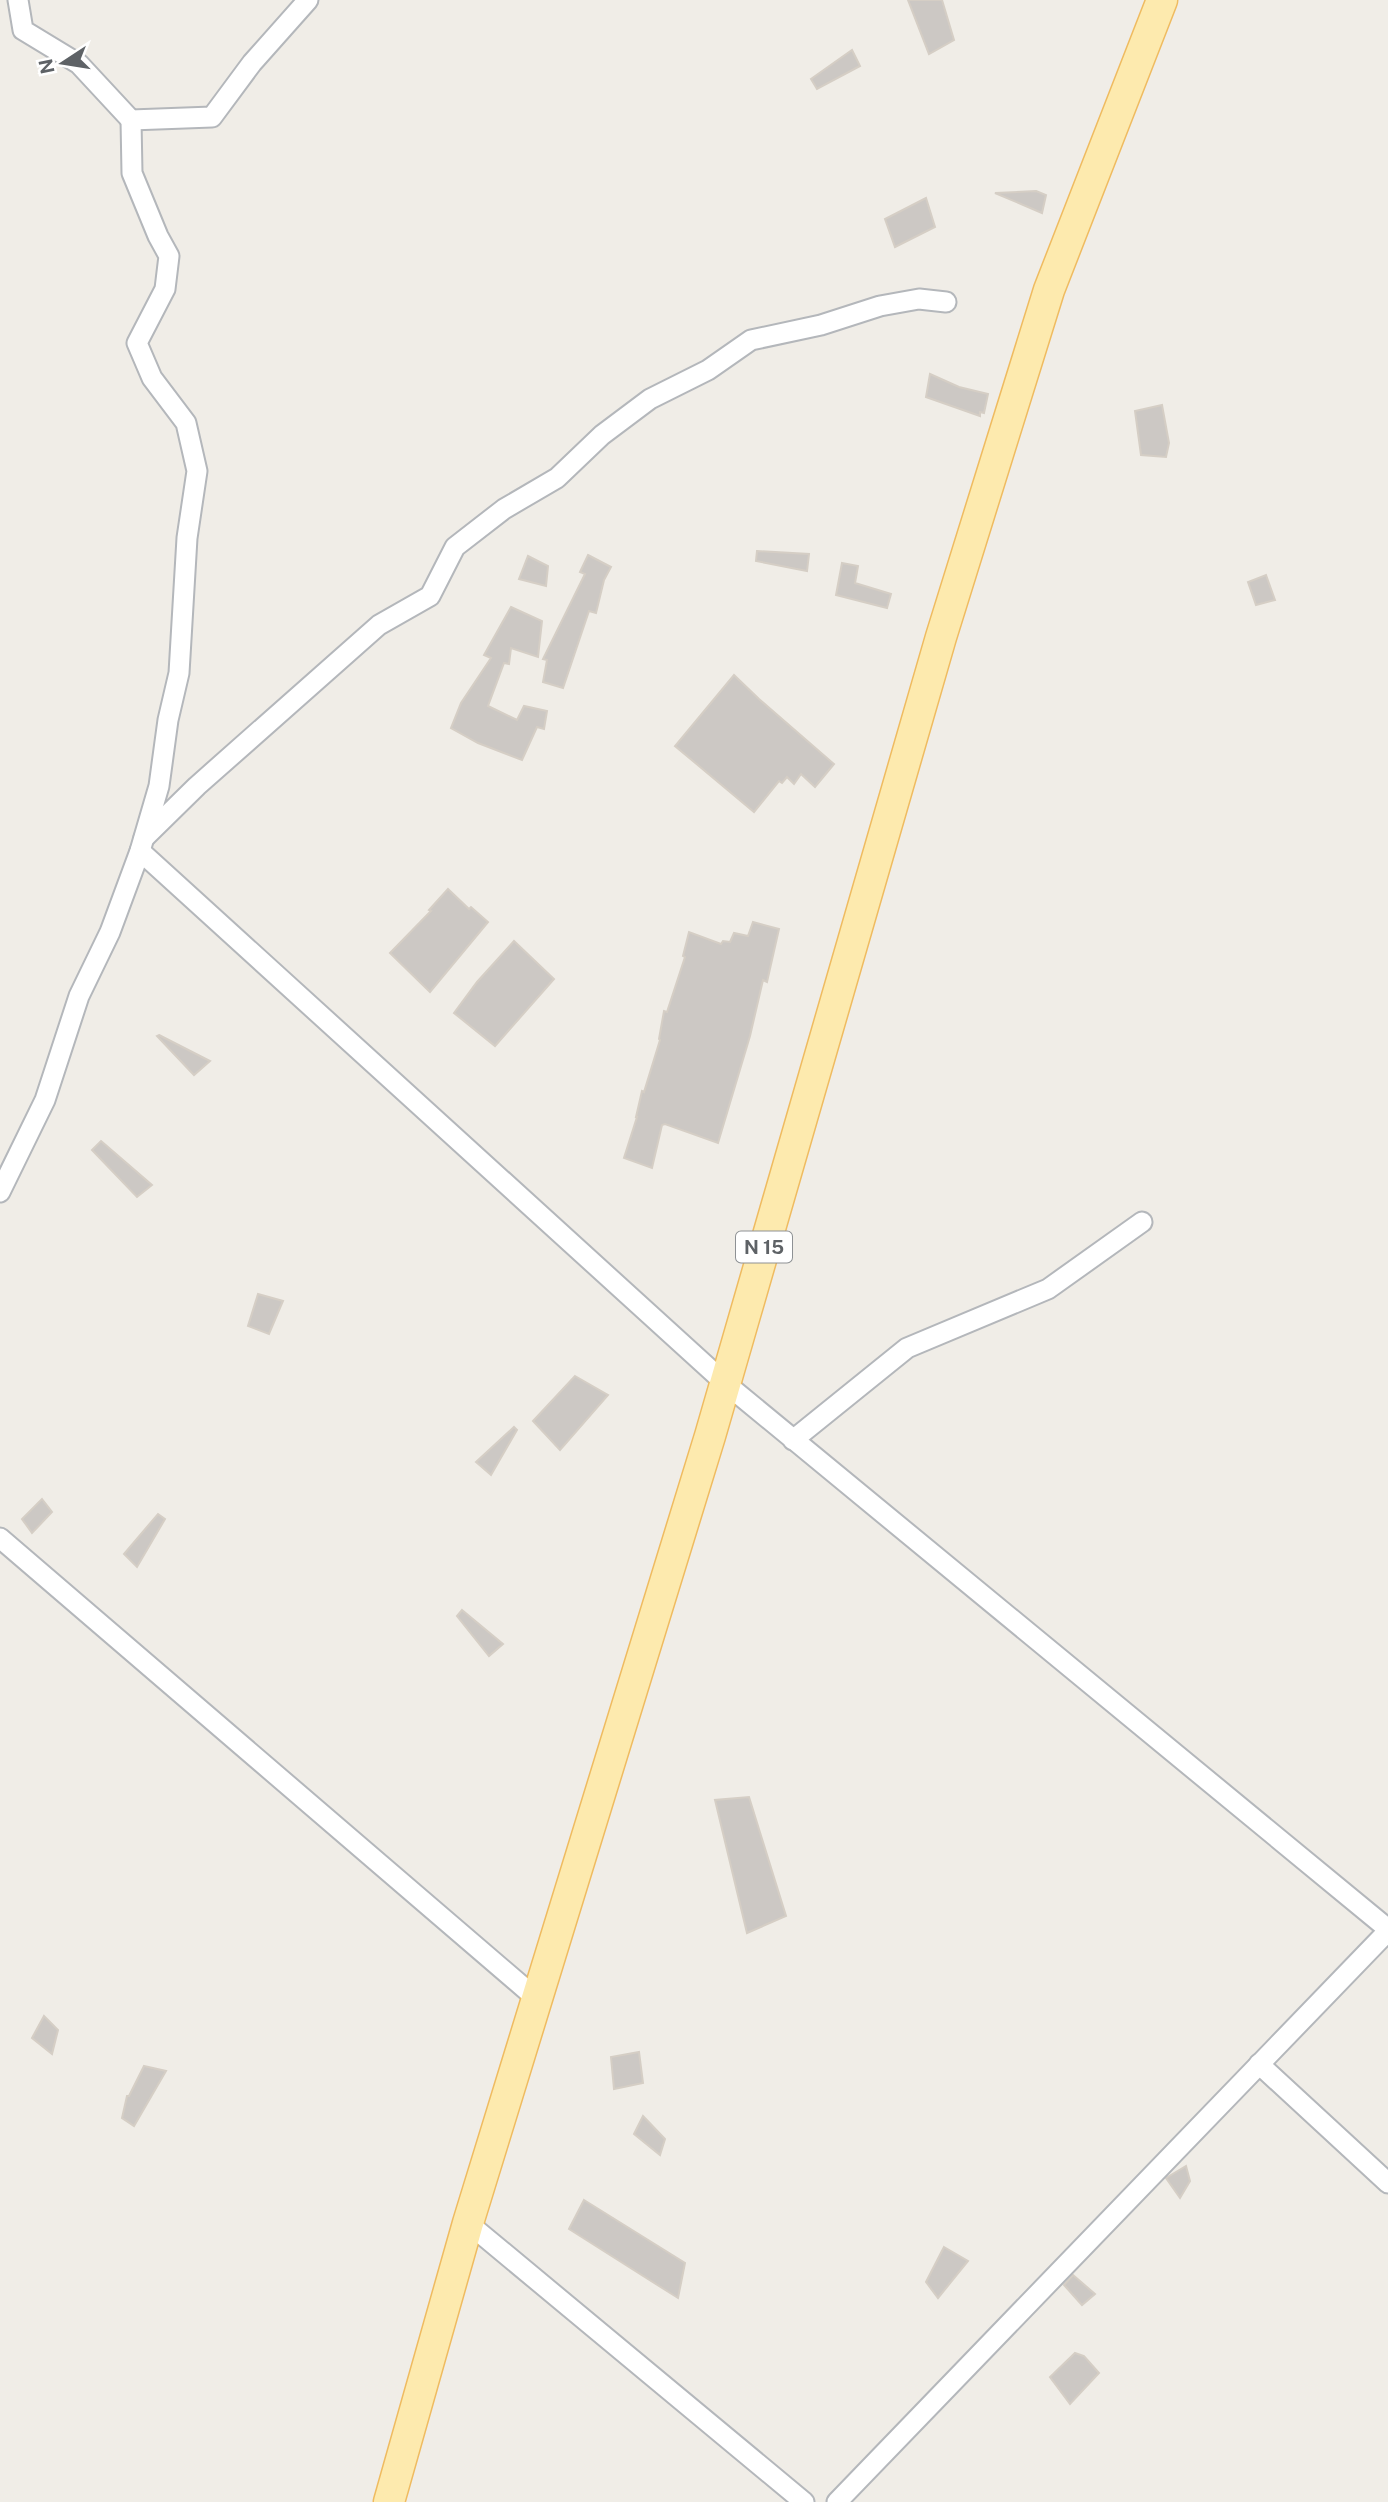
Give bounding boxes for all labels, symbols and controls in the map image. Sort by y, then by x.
north arrow [28,28,98,98]
text: N [34,57,59,76]
road number: N 15 [736,1232,792,1262]

